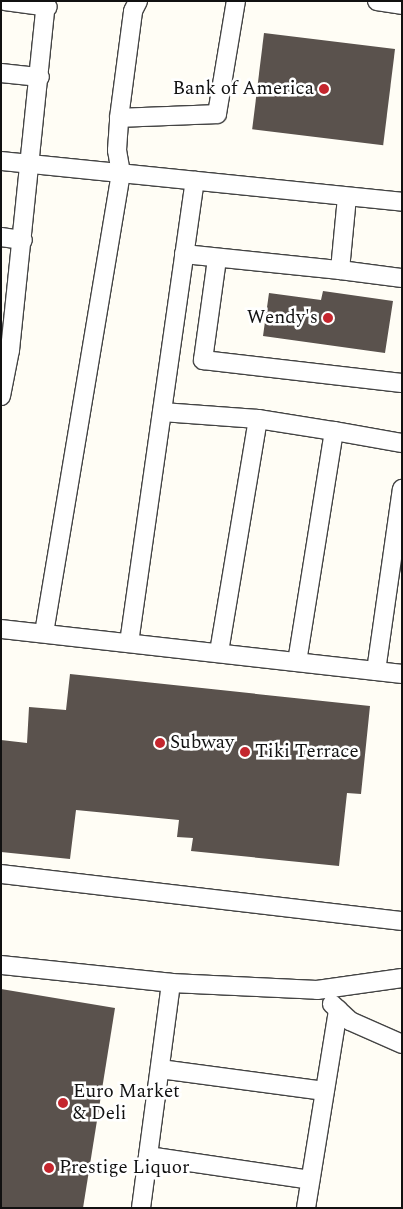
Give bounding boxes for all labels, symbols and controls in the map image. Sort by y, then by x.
place label: Bank of America [173,78,314,100]
marker: Bank of America [318,83,330,95]
place label: Wendy's [247,307,318,329]
marker: Wendy's [322,312,334,324]
place label: Subway [170,732,234,754]
marker: Subway [154,737,166,749]
place label: Tiki Terrace [255,741,359,763]
marker: Tiki Terrace [239,746,251,758]
place label: Euro Market & Deli [73,1081,180,1125]
marker: Euro Market & Deli [57,1097,69,1109]
place label: Prestige Liquor [59,1157,190,1179]
marker: Prestige Liquor [43,1162,55,1174]

